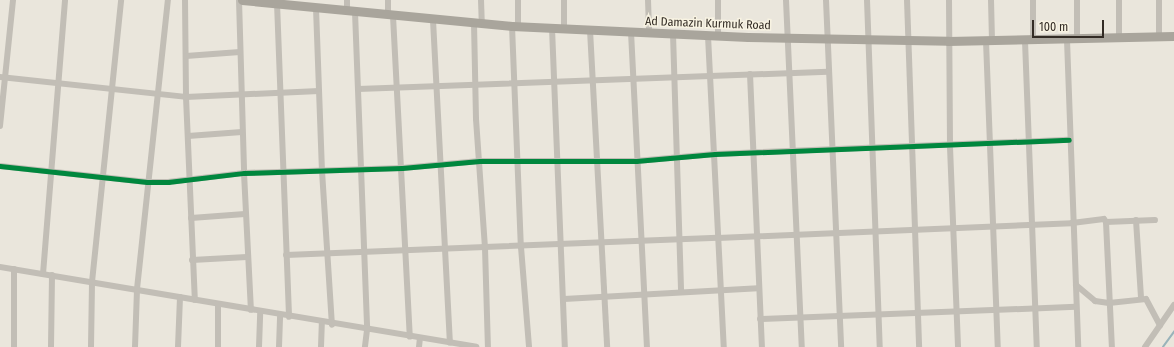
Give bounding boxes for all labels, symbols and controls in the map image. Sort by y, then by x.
scale bar [1034,12,1106,38]
street label: Ad Damazin Kurmuk Road [645,15,771,33]
text: 100 m [1039,20,1068,34]

